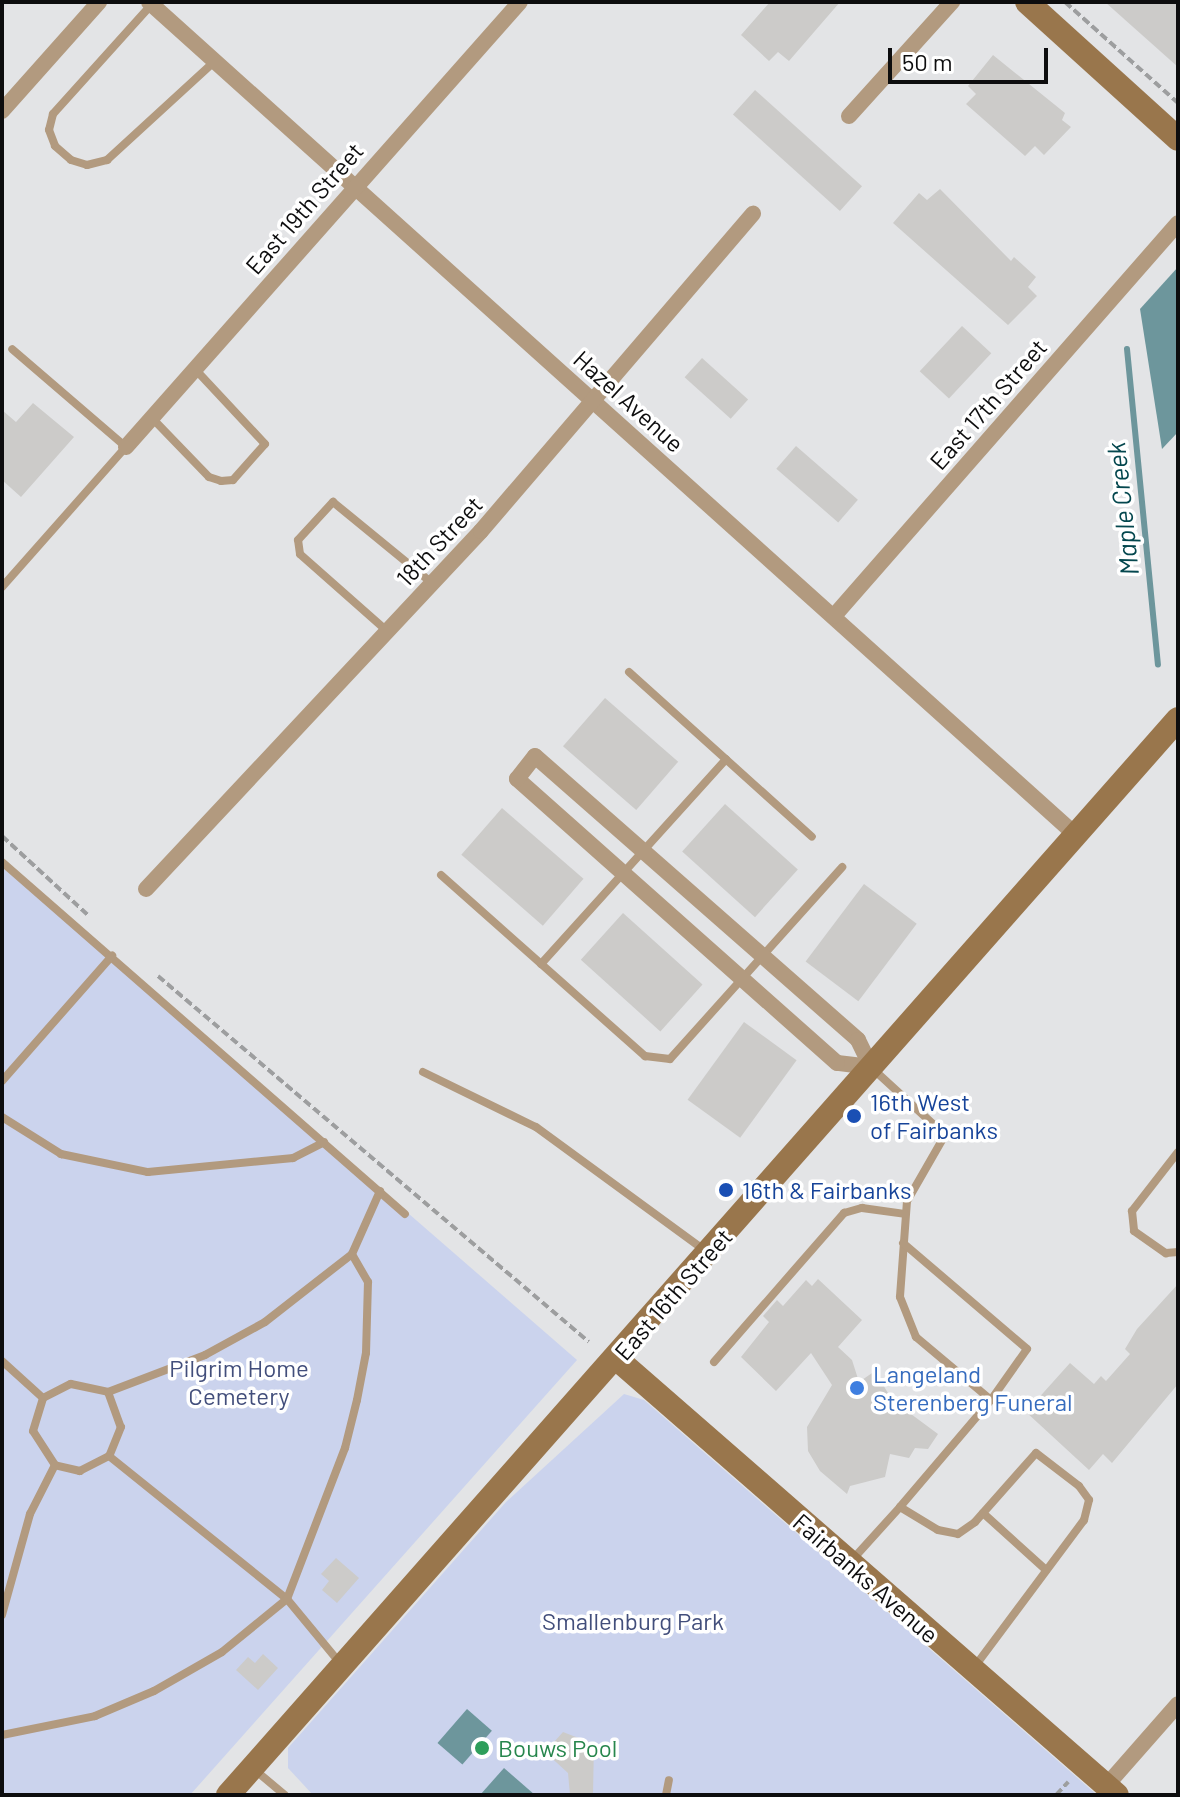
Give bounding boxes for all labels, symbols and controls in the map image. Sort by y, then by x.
scale bar [892,32,1052,82]
text: 50 m [902,47,953,76]
street label: East 19th Street [239,136,369,280]
street label: East 17th Street [923,333,1053,475]
street label: Hazel Avenue [568,344,690,458]
water label: Maple Creek [1099,441,1145,577]
street label: 18th Street [390,490,488,592]
place label: 16th West of Fairbanks [870,1088,998,1144]
marker: 16th West of Fairbanks [845,1107,863,1125]
place label: 16th & Fairbanks [742,1176,912,1204]
marker: 16th & Fairbanks [717,1181,735,1199]
street label: East 16th Street [608,1222,738,1366]
park label: Pilgrim Home Cemetery [169,1354,309,1410]
place label: Langeland Sterenberg Funeral [873,1360,1072,1416]
marker: Langeland Sterenberg Funeral [848,1379,866,1397]
street label: Fairbanks Avenue [788,1507,944,1649]
park label: Smallenburg Park [542,1607,724,1635]
place label: Bouws Pool [498,1734,617,1762]
marker: Bouws Pool [473,1739,491,1757]

